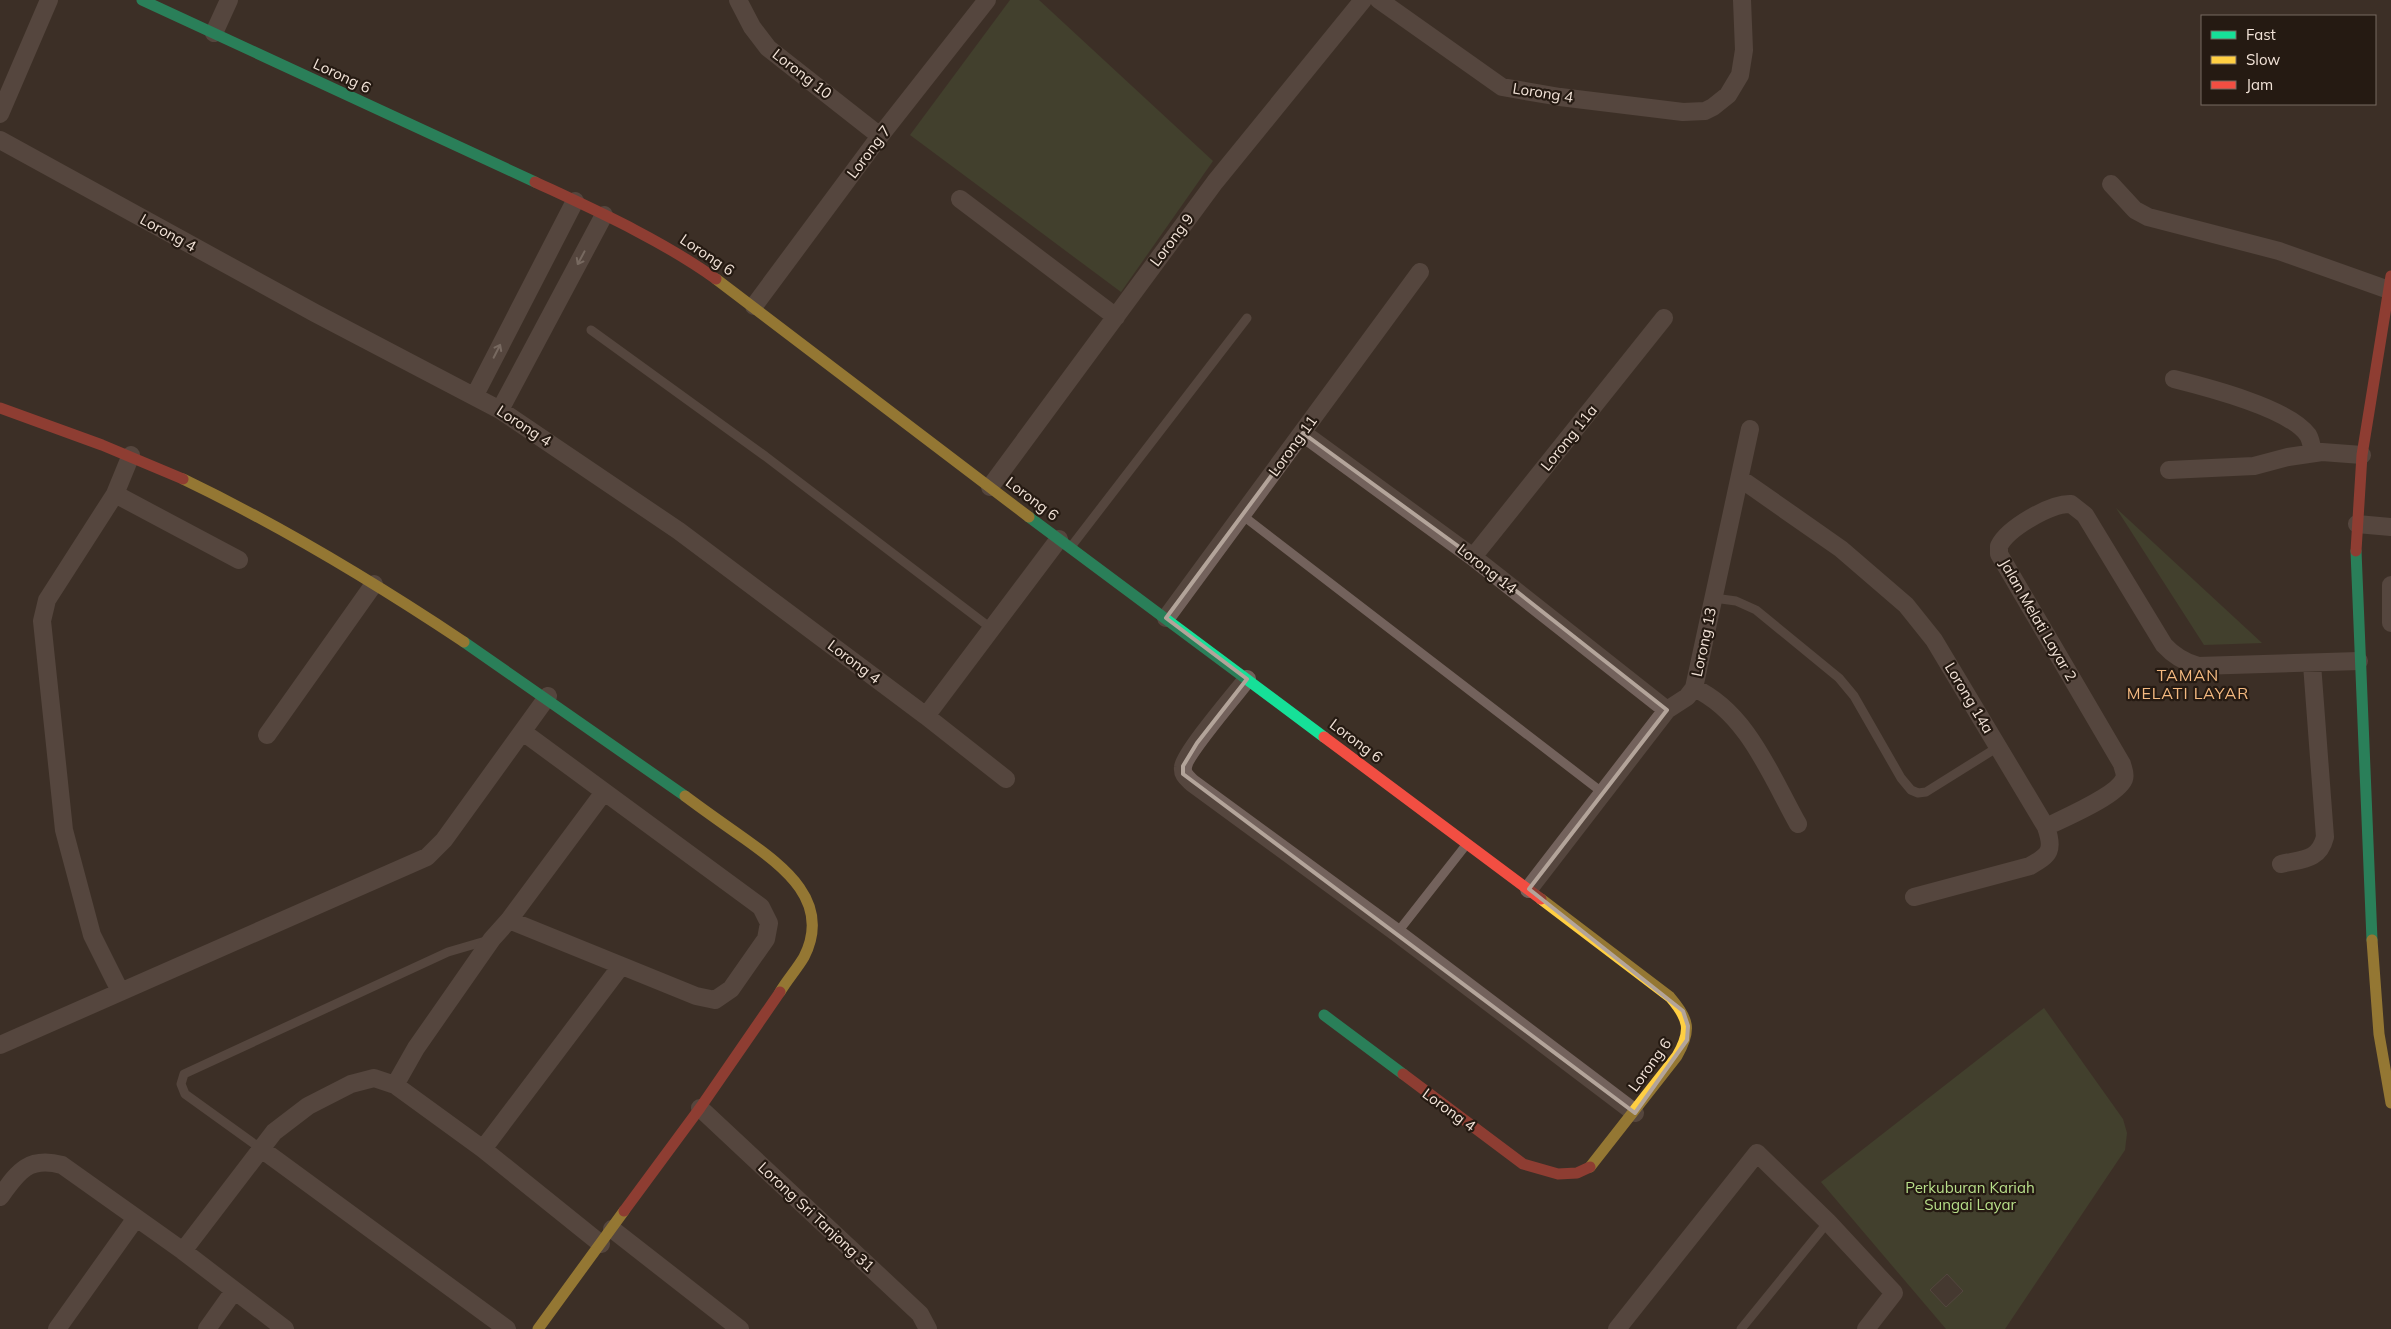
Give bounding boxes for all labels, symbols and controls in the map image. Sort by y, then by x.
legend [2201,15,2376,105]
text: Fast [2246,25,2276,44]
street label: Lorong 10 [769,44,836,103]
text: Slow [2246,50,2280,69]
street label: Lorong 6 [310,54,374,97]
text: Jam [2246,75,2273,94]
street label: Lorong 4 [1511,78,1575,107]
street label: Lorong 7 [843,121,895,182]
street label: Lorong 4 [137,209,200,256]
street label: Lorong 9 [1146,209,1198,270]
street label: Lorong 6 [677,230,738,280]
one-way arrow [576,250,586,265]
one-way arrow [492,344,502,359]
street label: Lorong 4 [493,401,555,450]
street label: Lorong 11a [1536,401,1601,474]
street label: Lorong 11 [1264,412,1321,480]
street label: Lorong 6 [1002,473,1063,525]
street label: Lorong 14 [1454,539,1521,598]
street label: Jalan Melati Layar 2 [1996,555,2081,684]
street label: Lorong 13 [1687,606,1720,678]
street label: Lorong 4 [824,636,885,688]
street label: Lorong 14a [1941,659,1998,737]
district label: TAMAN MELATI LAYAR [2127,665,2249,703]
street label: Lorong 6 [1326,715,1387,767]
street label: Lorong 6 [1624,1034,1675,1095]
street label: Lorong 4 [1419,1084,1480,1135]
street label: Lorong Sri Tanjong 31 [754,1158,878,1275]
park label: Perkuburan Kariah Sungai Layar [1905,1178,2035,1214]

